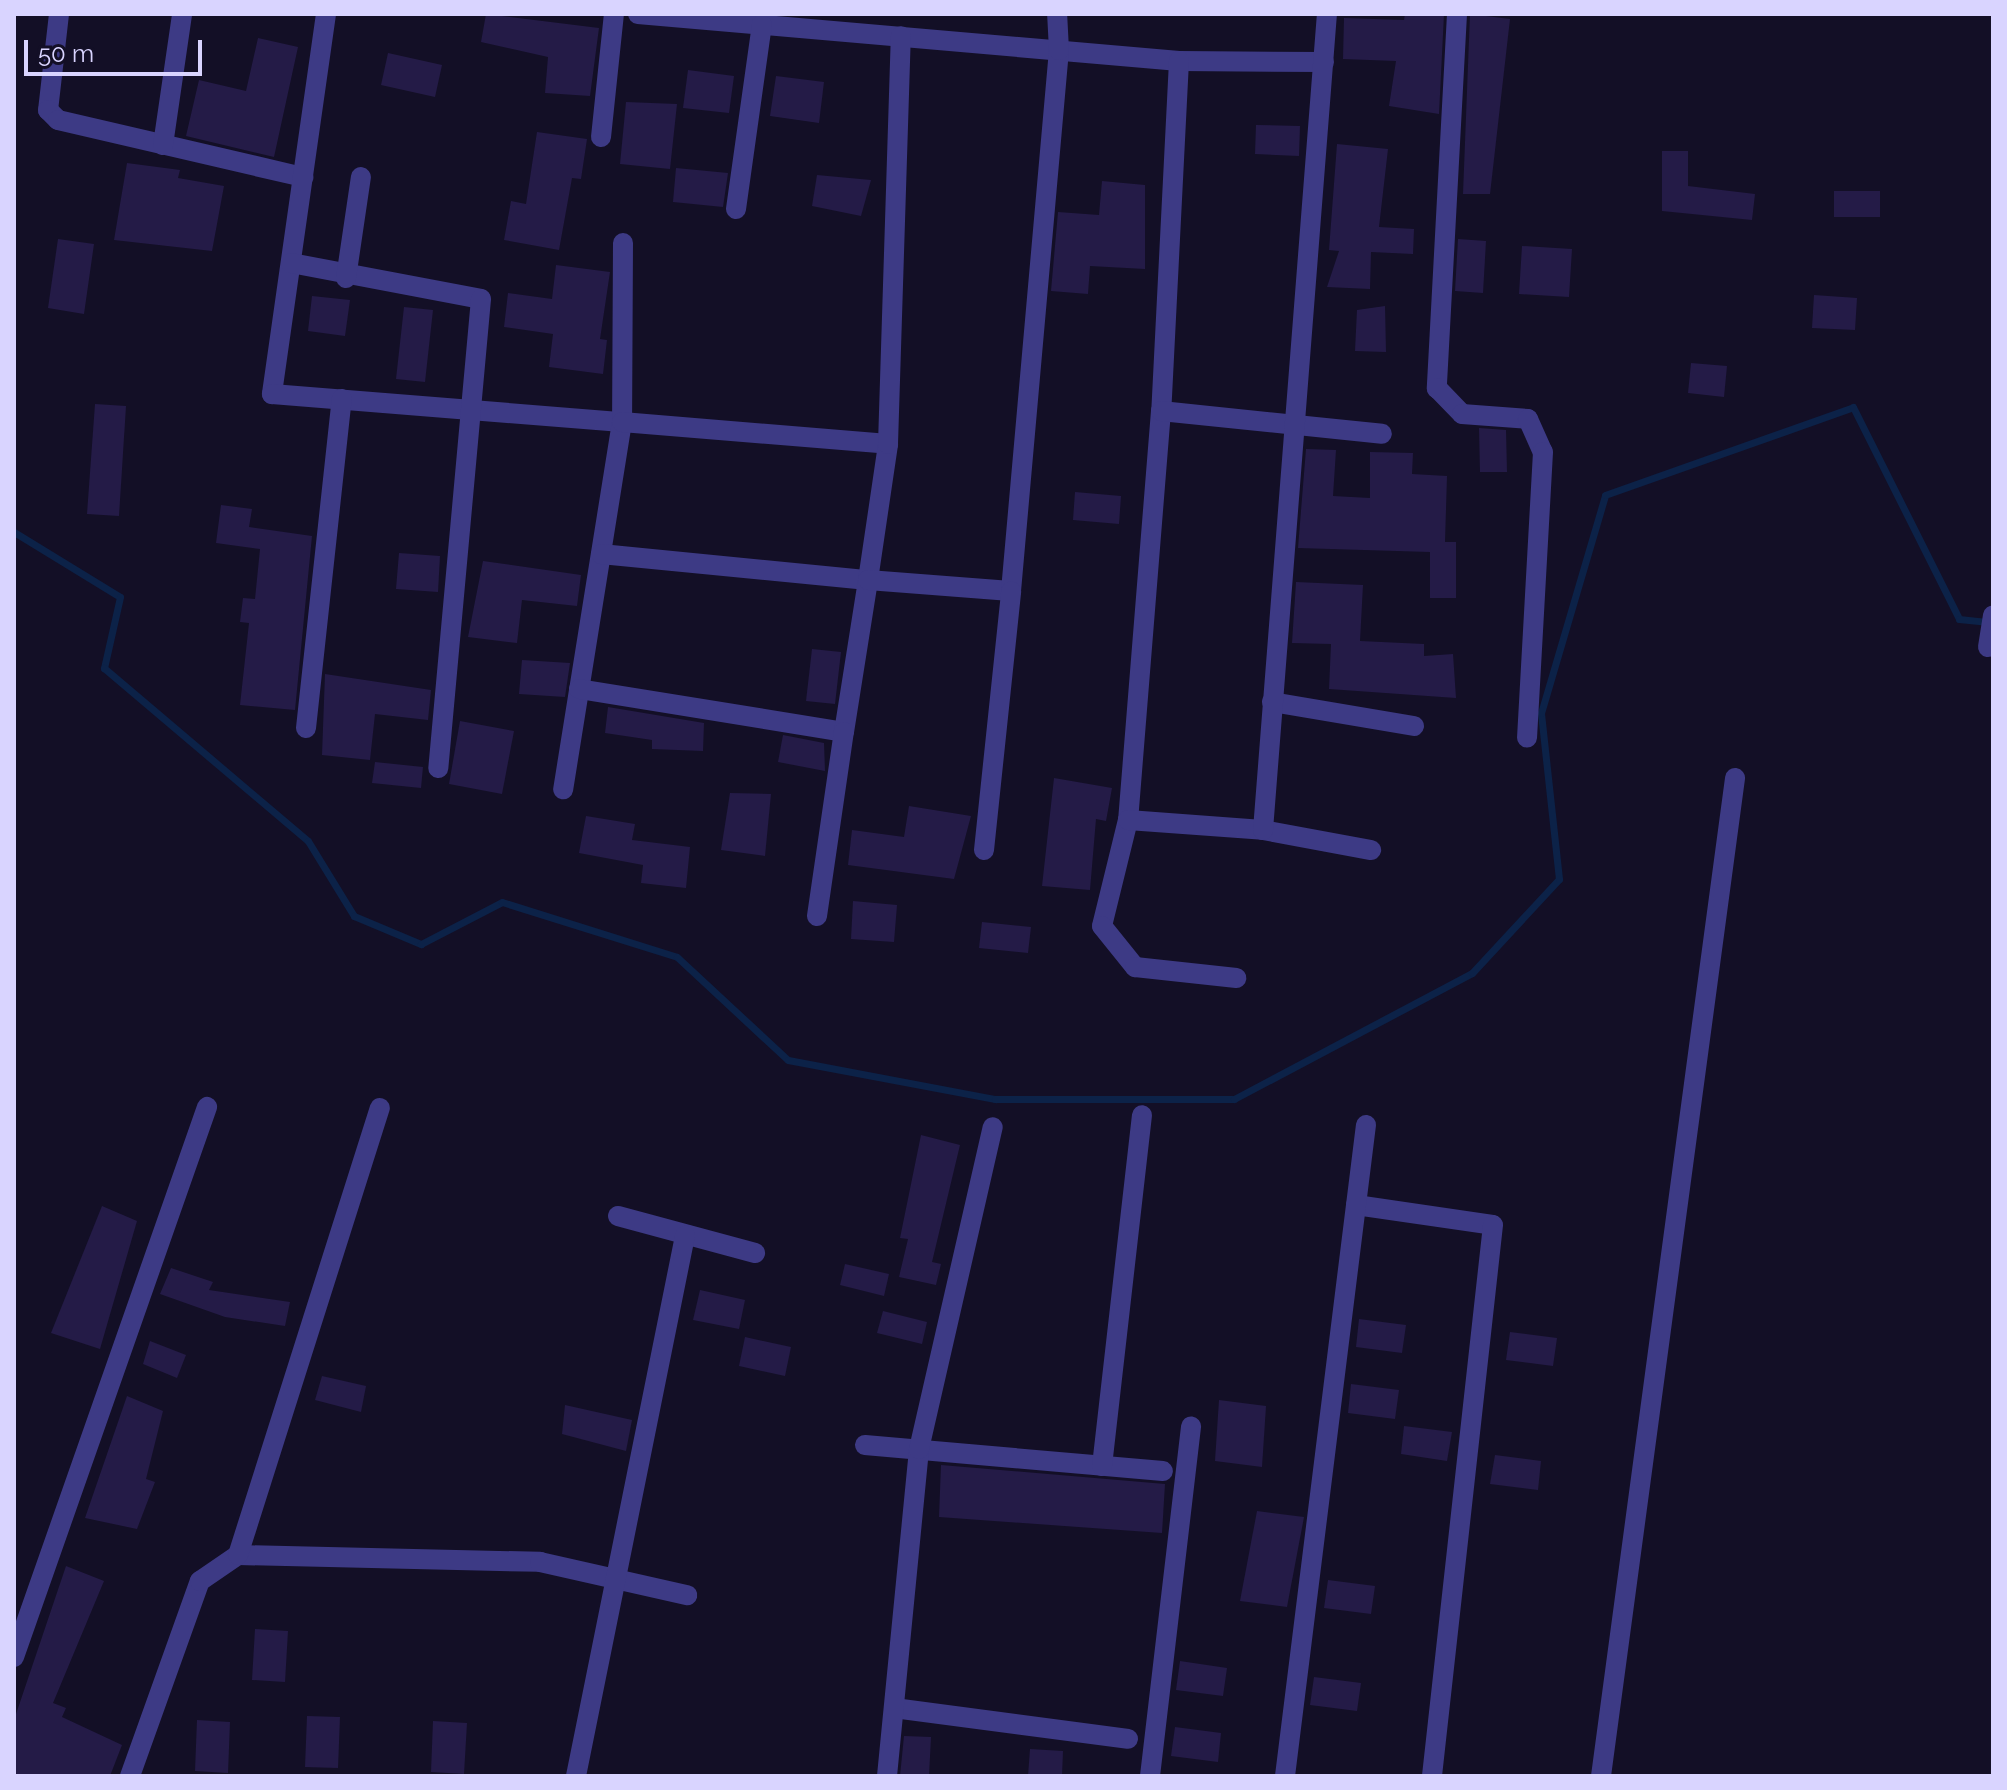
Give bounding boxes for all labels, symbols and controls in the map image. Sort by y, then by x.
scale bar [28,24,206,74]
text: 50 m [38,39,94,68]

